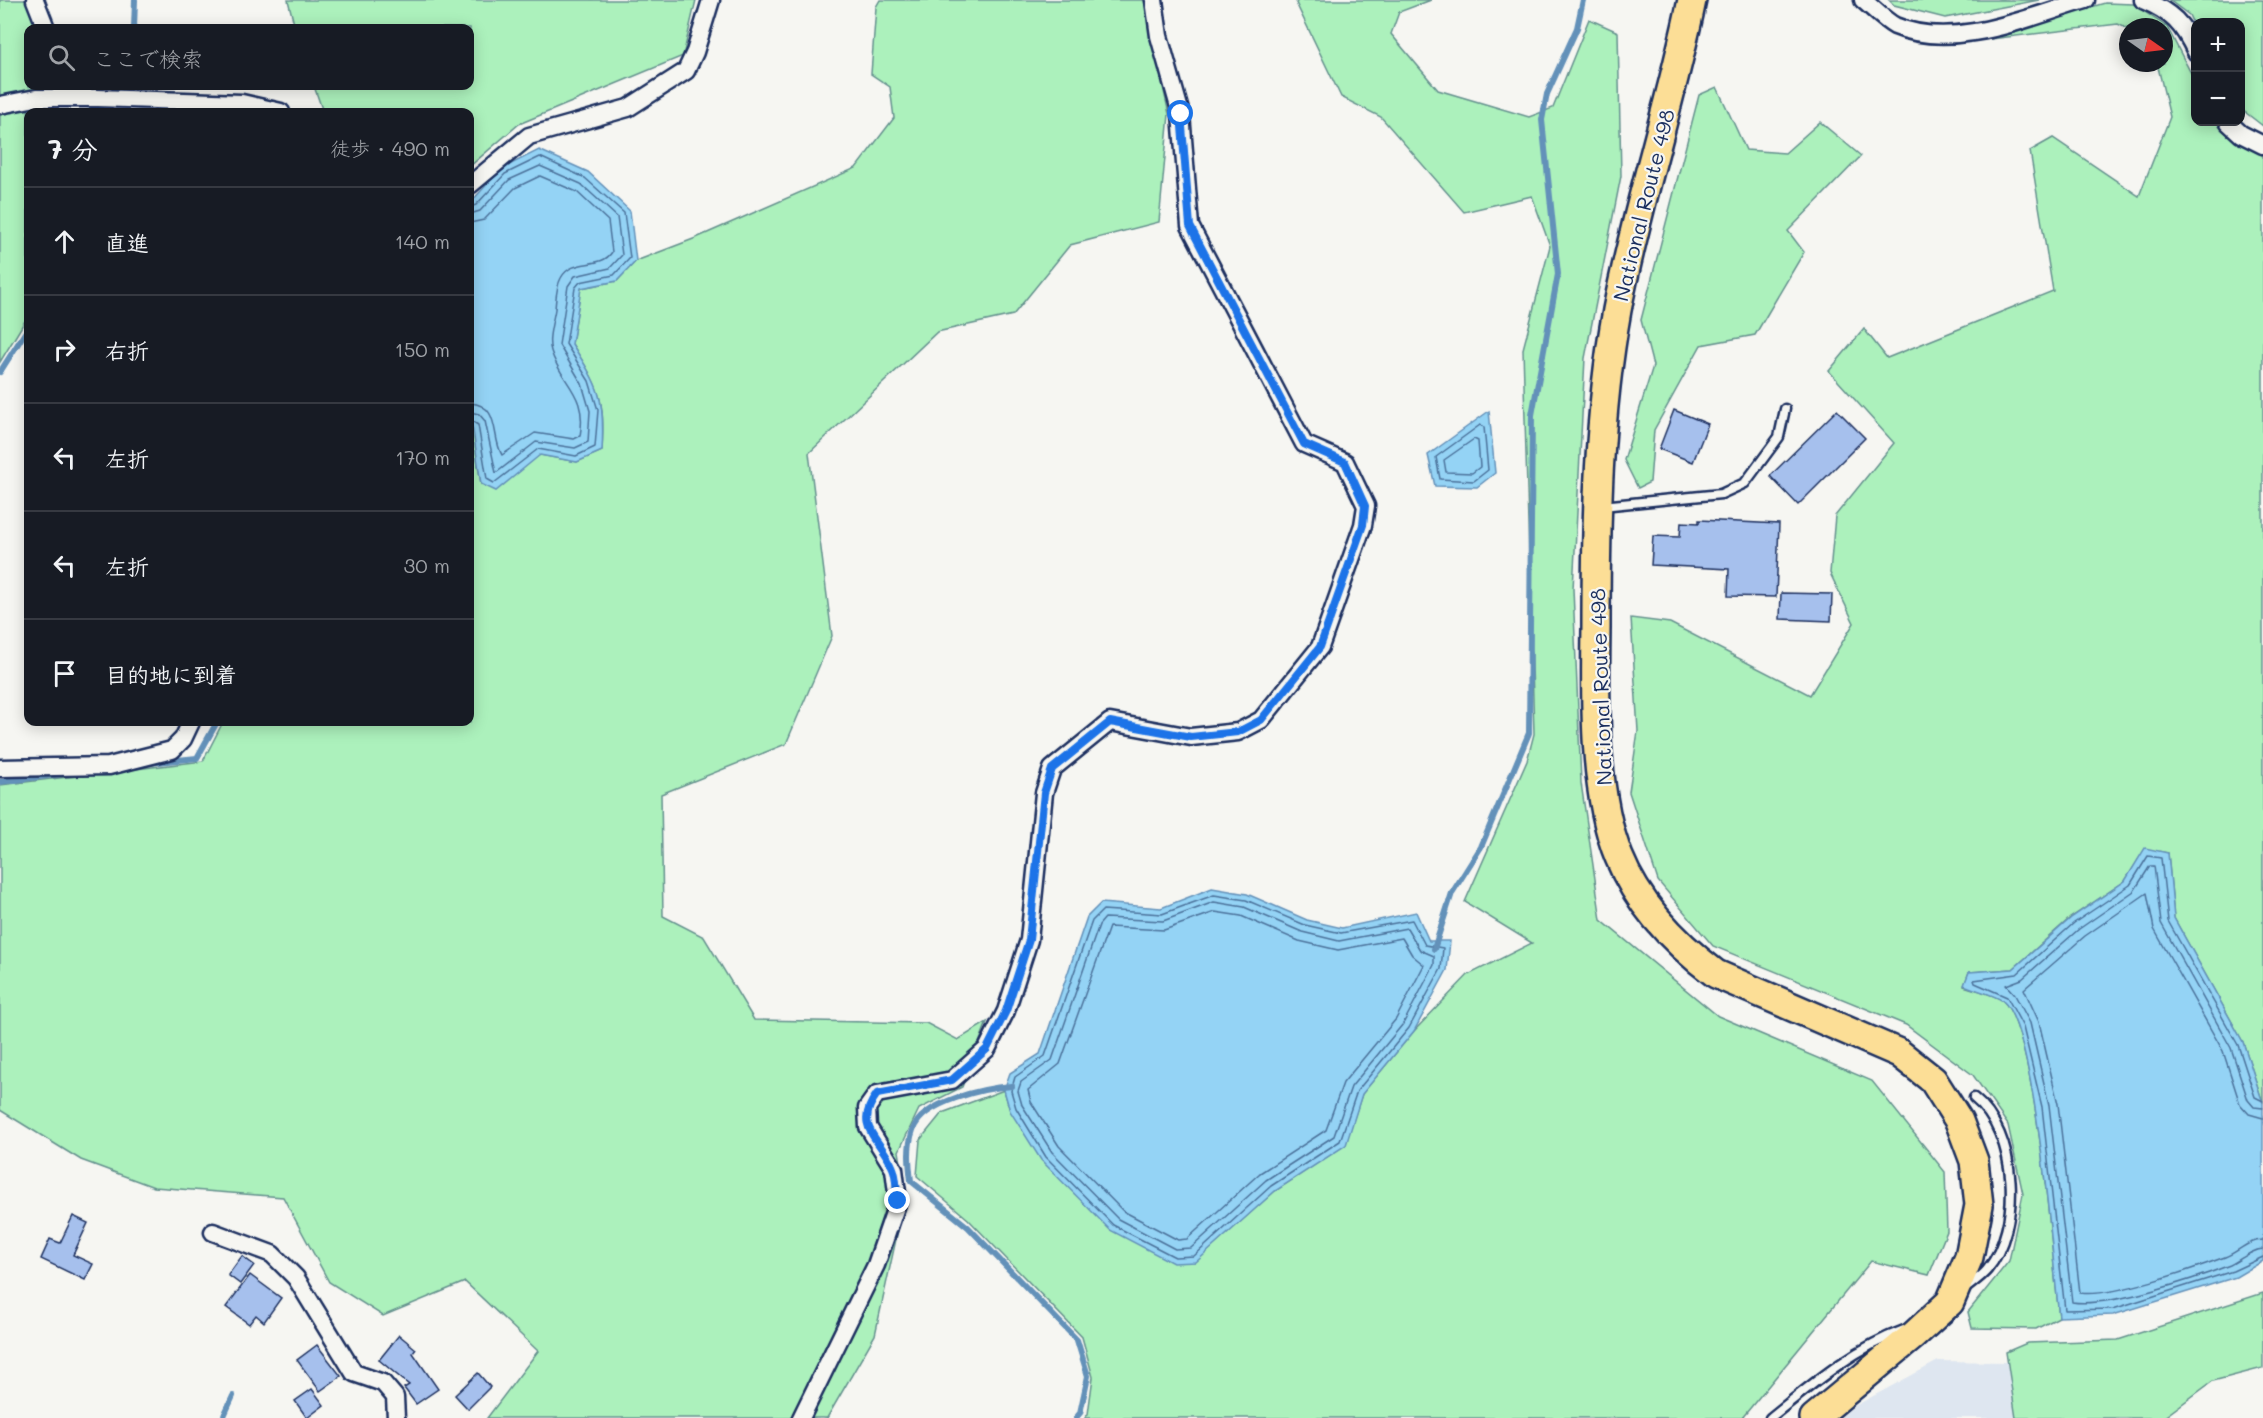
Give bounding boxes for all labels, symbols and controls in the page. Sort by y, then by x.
north arrow [2119,18,2173,72]
map controls [2191,18,2245,126]
button: + [2191,18,2245,72]
search box [24,24,474,90]
icon: search [45,41,78,74]
text: ここで検索 [93,44,203,73]
button: − [2191,72,2245,126]
route start [1167,100,1193,126]
street label: National Route 498 [1606,106,1680,304]
text: 7 分 [48,132,98,166]
text: 徒歩 · 490 m [330,135,450,161]
icon: ahead [48,225,81,258]
text: 直進 [105,228,149,257]
text: 140 m [395,228,450,254]
icon: right [48,333,81,366]
text: 右折 [105,336,149,365]
text: 150 m [395,336,450,362]
icon: left [48,441,81,474]
text: 左折 [105,444,149,473]
text: 170 m [395,444,450,470]
icon: left [48,549,81,582]
text: 左折 [105,552,149,581]
text: 30 m [404,552,450,578]
street label: National Route 498 [1583,588,1617,786]
icon: arrive [48,657,81,690]
text: 目的地に到着 [105,660,237,689]
route end [884,1187,910,1213]

